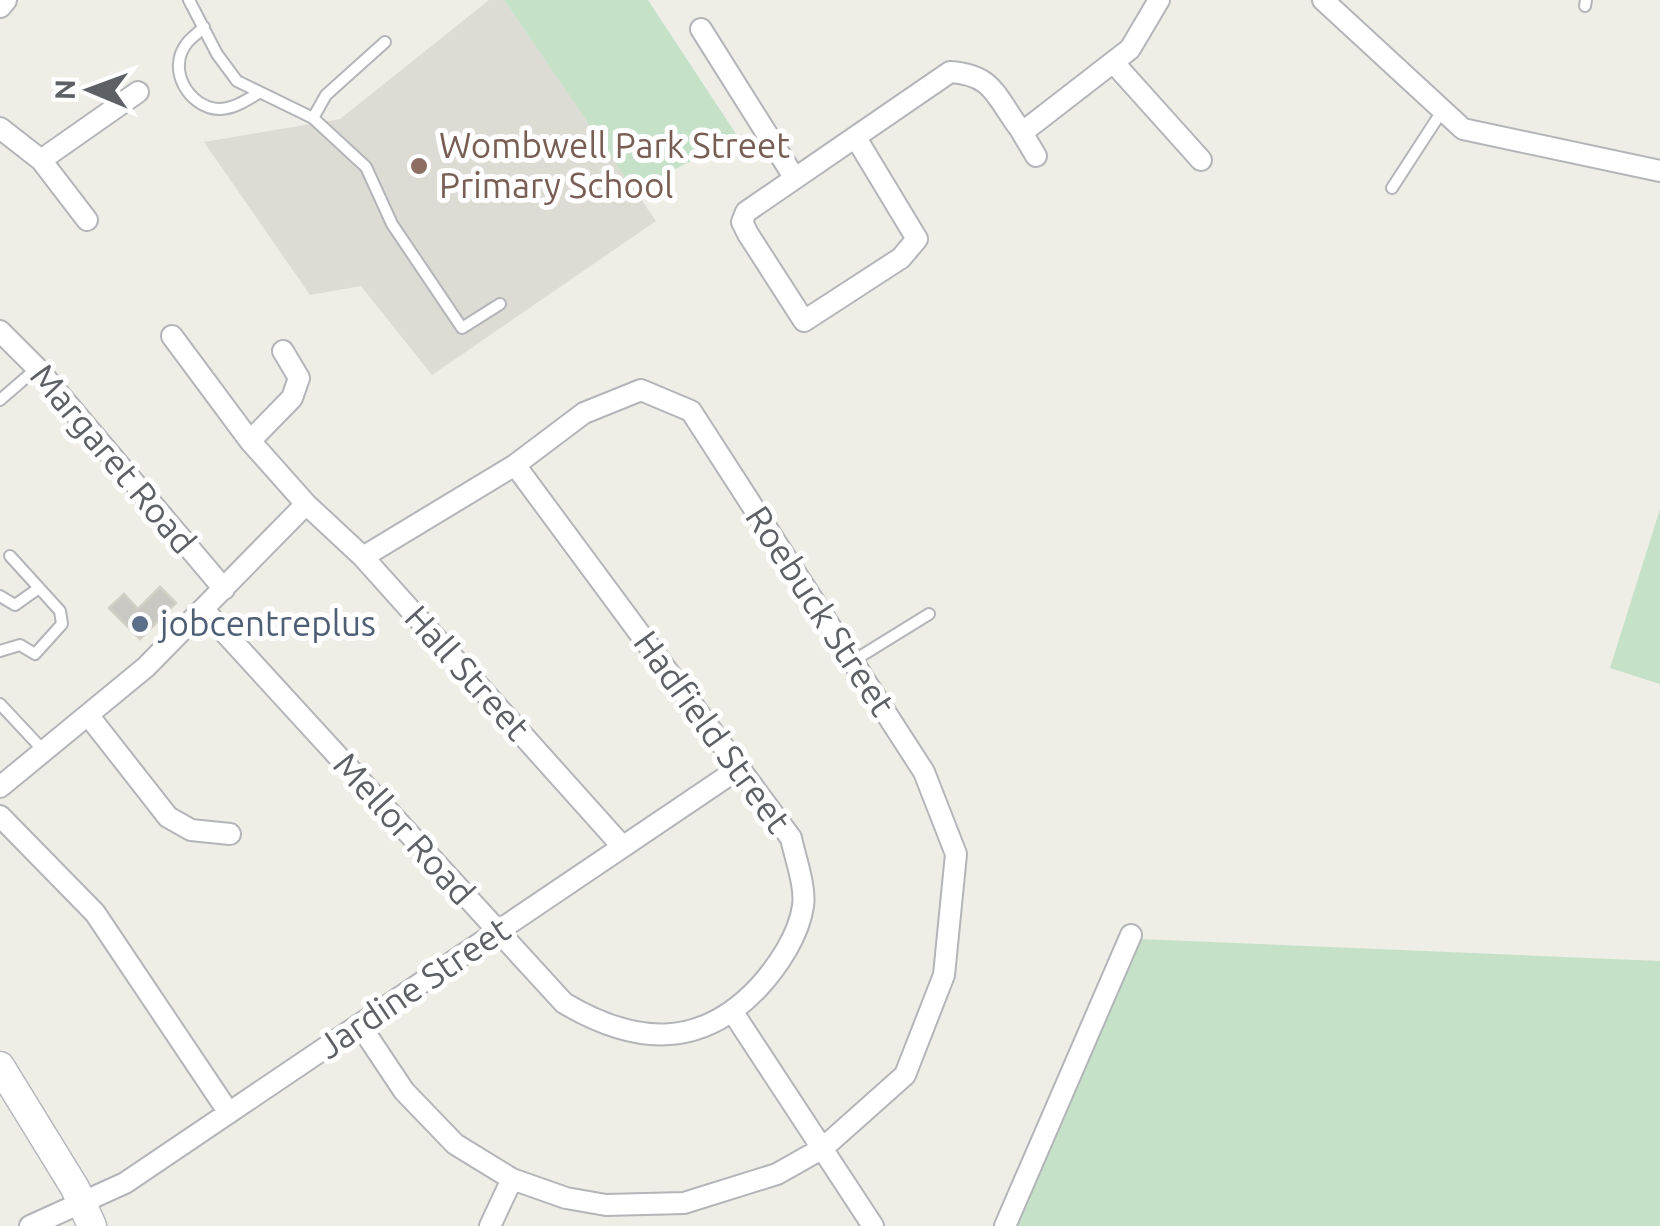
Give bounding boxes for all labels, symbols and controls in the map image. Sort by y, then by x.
north arrow [40,40,140,140]
text: N [49,79,80,100]
place label: Wombwell Park Street Primary School [439,125,790,205]
marker: Wombwell Park Street Primary School [408,155,430,177]
street label: Margaret Road [23,356,205,561]
street label: Roebuck Street [738,498,904,723]
street label: Hall Street [397,597,538,748]
place label: jobcentreplus [157,603,376,643]
marker: jobcentreplus [129,613,151,635]
street label: Hadfield Street [626,623,799,840]
street label: Mellor Road [326,744,483,913]
street label: Jardine Street [310,908,517,1066]

